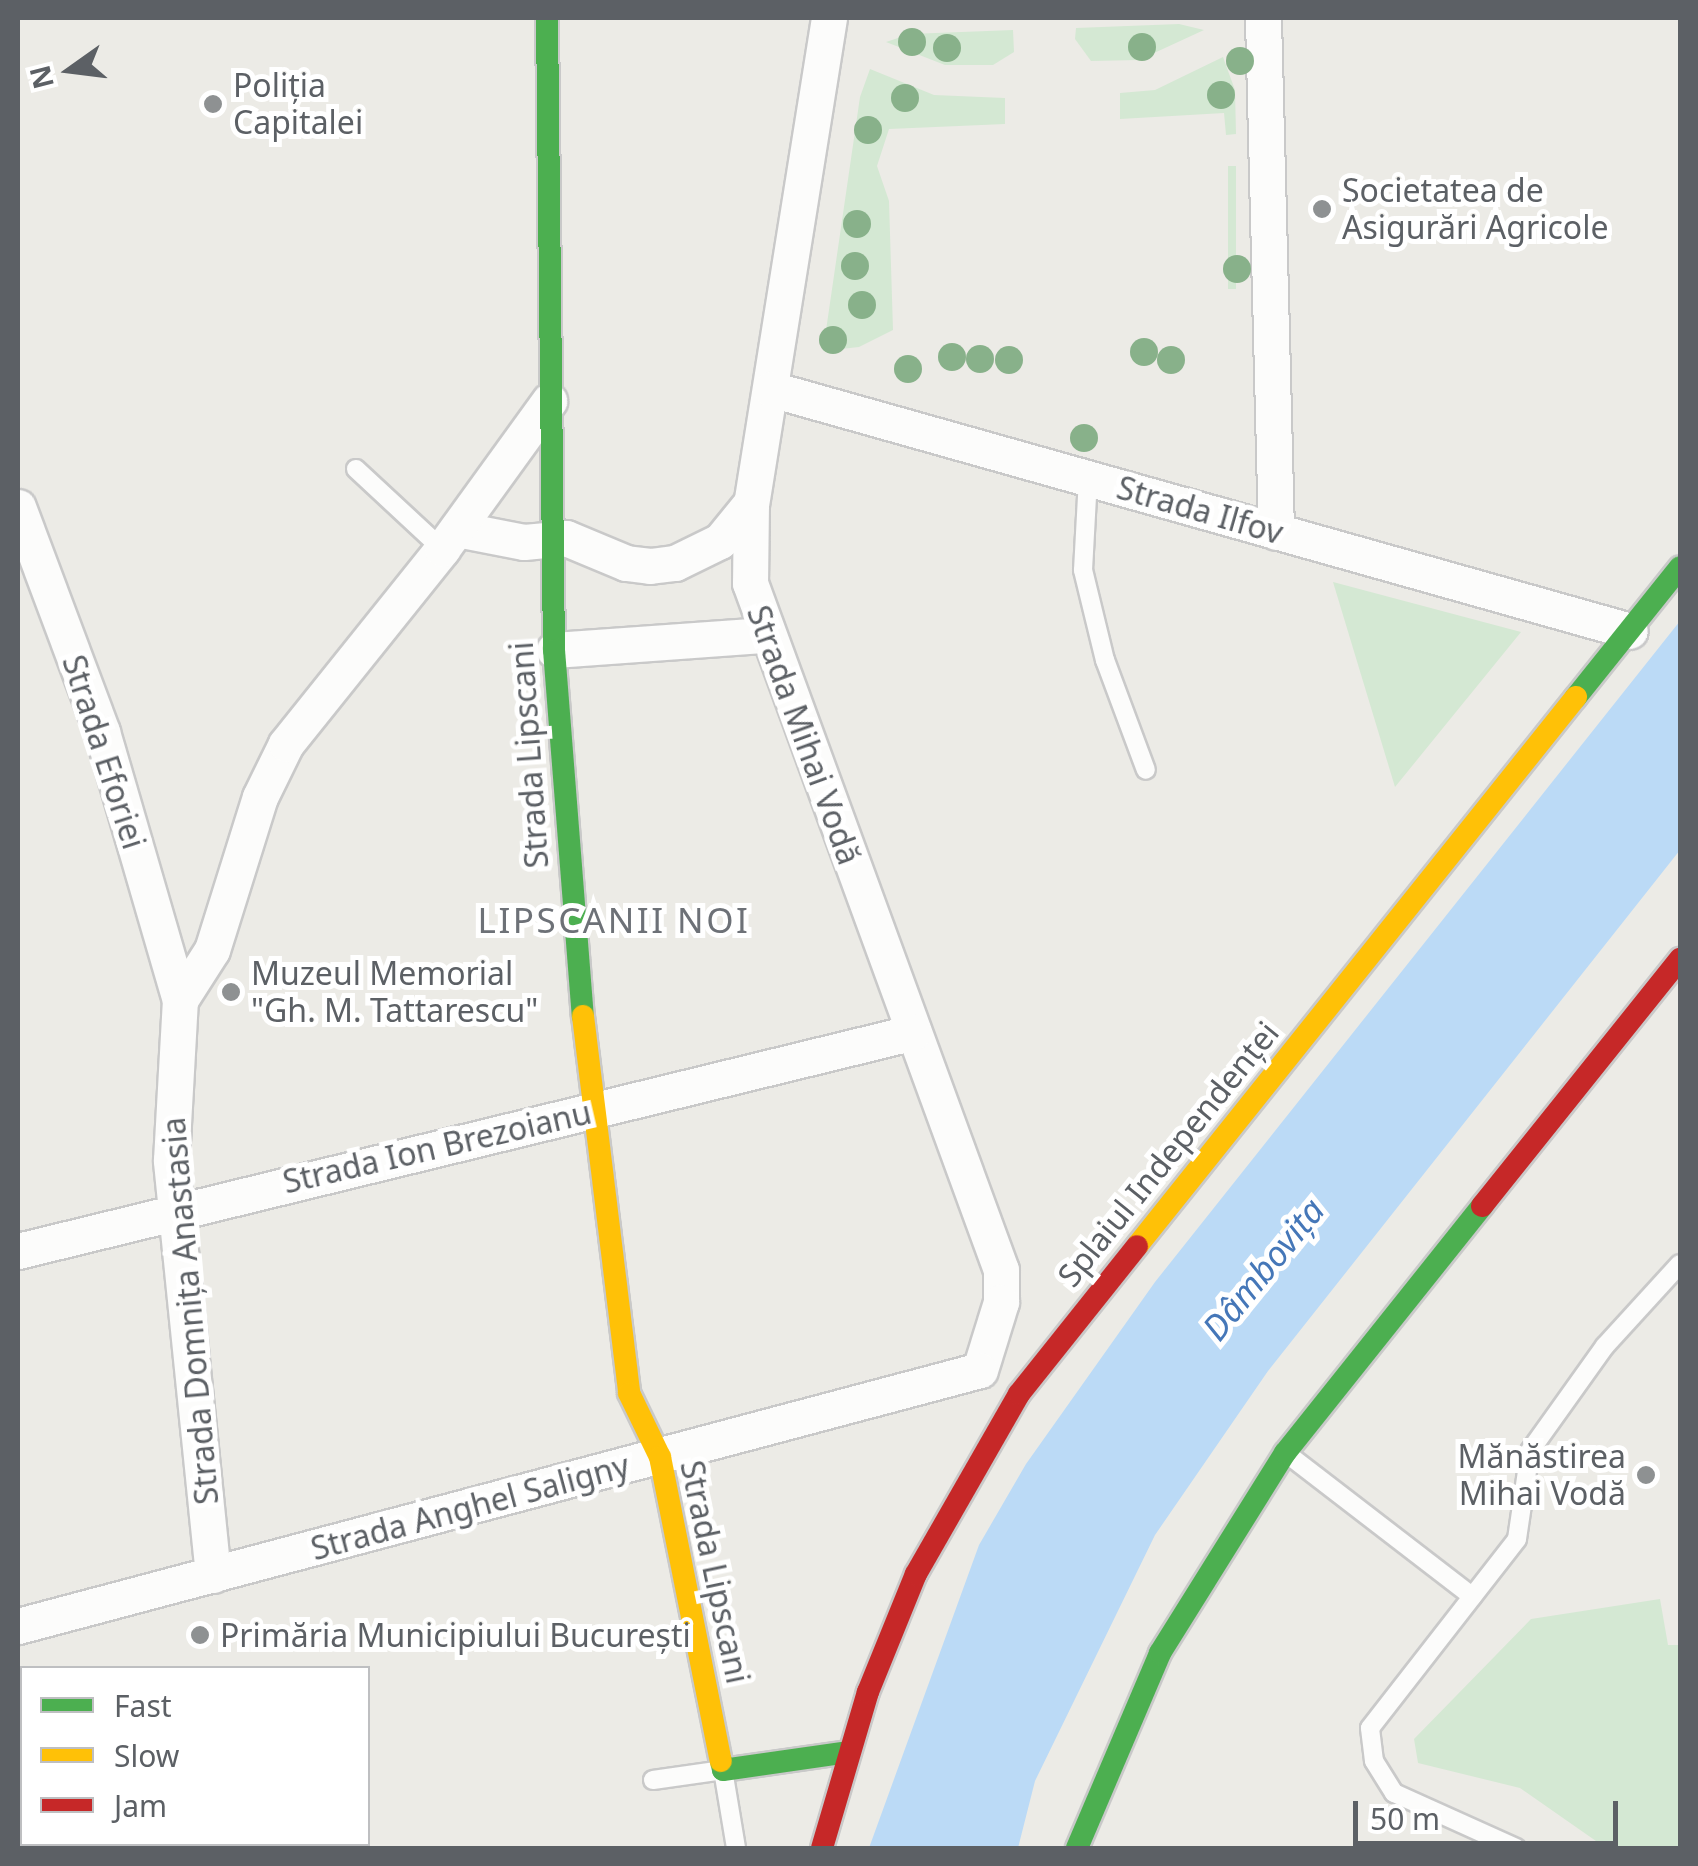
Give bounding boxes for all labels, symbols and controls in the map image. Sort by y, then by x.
north arrow [20,20,120,120]
text: N [20,62,62,93]
place label: Poliția Capitalei [233,67,363,142]
marker: Poliția Capitalei [202,93,224,115]
place label: Societatea de Asigurări Agricole [1342,172,1608,247]
marker: Societatea de Asigurări Agricole [1311,198,1333,220]
street label: Strada Ilfov [1113,468,1287,552]
street label: Strada Mihai Vodă [739,600,869,870]
street label: Strada Lipscani [502,640,556,870]
street label: Strada Eforiei [55,650,153,854]
district label: LIPSCANII NOI [478,899,750,941]
place label: Muzeul Memorial "Gh. M. Tattarescu" [251,955,538,1030]
marker: Muzeul Memorial "Gh. M. Tattarescu" [220,981,242,1003]
street label: Splaiul Independenței [1049,1014,1287,1294]
street label: Strada Ion Brezoianu [279,1093,595,1201]
street label: Strada Domnița Anastasia [154,1116,226,1506]
water label: Dâmbovița [1193,1190,1333,1348]
place label: Mănăstirea Mihai Vodă [1458,1438,1626,1513]
street label: Strada Anghel Saligny [307,1446,633,1568]
street label: Strada Lipscani [673,1457,757,1687]
marker: Mănăstirea Mihai Vodă [1635,1464,1657,1486]
place label: Primăria Municipiului București [220,1616,691,1654]
marker: Primăria Municipiului București [189,1624,211,1646]
legend [20,1666,370,1846]
text: Fast [114,1685,172,1726]
text: Slow [114,1735,179,1776]
scale bar [1358,1781,1623,1843]
text: Jam [114,1785,167,1826]
text: 50 m [1370,1798,1440,1839]

